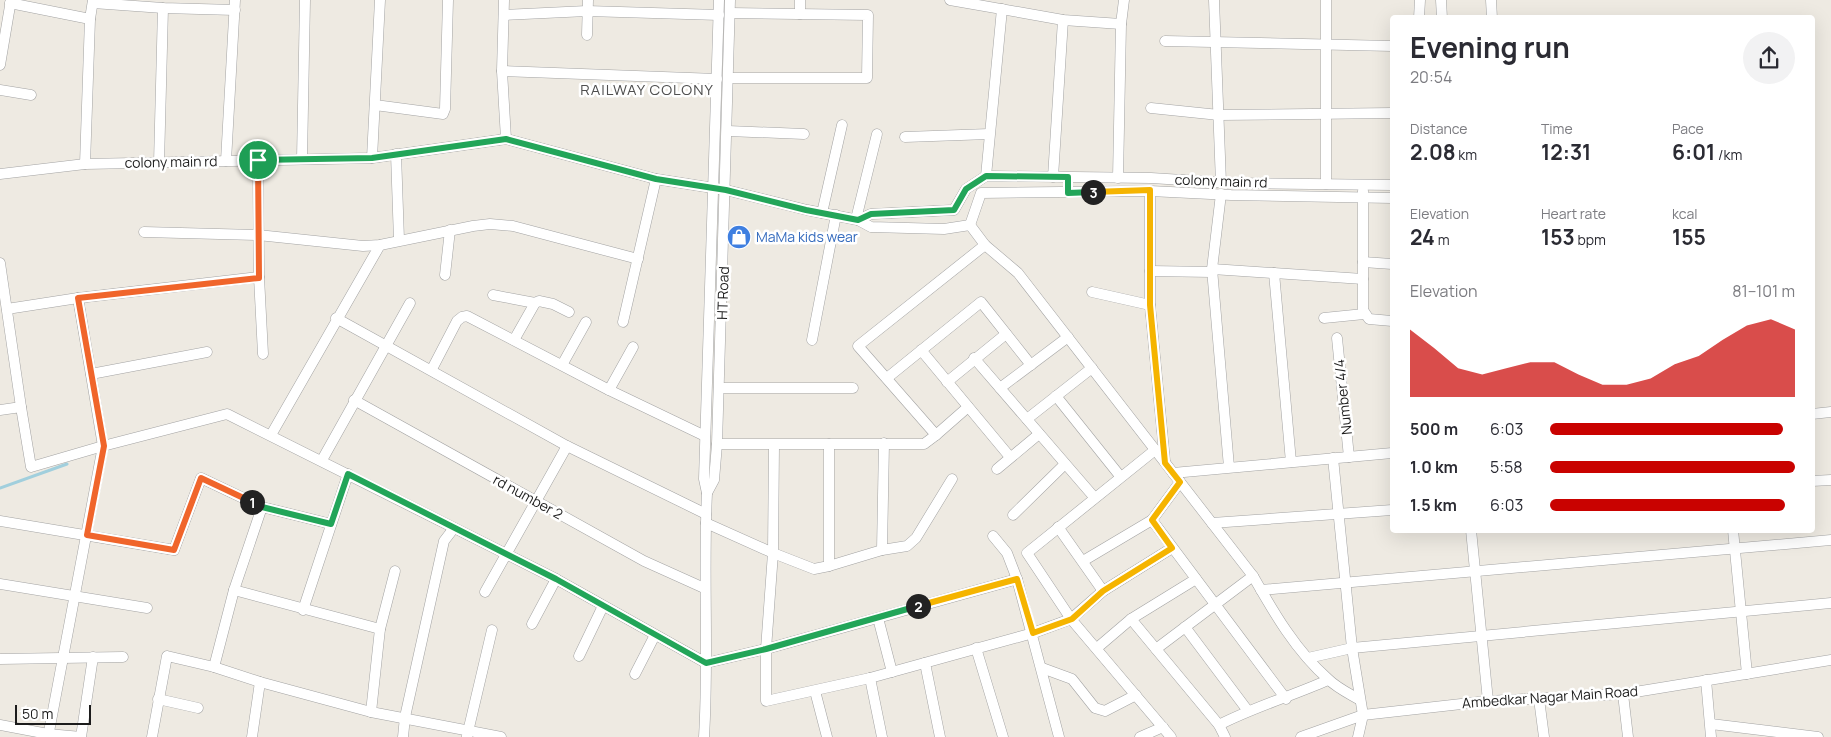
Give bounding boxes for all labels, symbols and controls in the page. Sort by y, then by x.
text: Evening run [1410,28,1570,66]
button: share [1743,32,1795,84]
text: 20:54 [1410,66,1452,88]
district label: RAILWAY COLONY [580,79,714,100]
text: Distance [1410,119,1467,138]
text: Time [1541,119,1573,138]
text: Pace [1672,119,1704,138]
text: 2.08 [1410,138,1456,166]
text: 12:31 [1541,138,1591,166]
text: 6:01 [1672,138,1715,166]
pin [237,139,279,181]
text: km [1456,145,1477,164]
text: /km [1715,145,1742,164]
icon: arrive [244,146,272,174]
street label: colony main rd [124,151,218,172]
street label: colony main rd [1174,169,1268,192]
pin: 3 [1080,180,1106,204]
text: 3 [1089,183,1098,202]
text: Elevation [1410,204,1469,223]
text: Heart rate [1541,204,1606,223]
text: kcal [1672,204,1698,223]
text: 24 [1410,223,1435,251]
text: 153 [1541,223,1575,251]
text: 155 [1672,223,1706,251]
shop icon: MaMa kids wear [726,224,752,250]
place label: MaMa kids wear [756,227,858,246]
text: m [1435,230,1450,249]
text: bpm [1575,230,1606,249]
street label: HT Road [712,266,733,320]
text: Elevation [1410,280,1478,302]
text: 81–101 m [1732,280,1795,302]
street label: Number 4/4 [1329,358,1356,436]
text: 500 m [1410,418,1458,440]
text: 6:03 [1490,418,1523,440]
text: 1.0 km [1410,456,1458,478]
text: 5:58 [1490,456,1523,478]
street label: rd number 2 [490,470,566,523]
pin: 1 [240,490,264,514]
text: 1 [249,493,256,512]
text: 1.5 km [1410,494,1457,516]
text: 6:03 [1490,494,1523,516]
pin: 2 [906,594,930,618]
text: 2 [914,597,923,616]
street label: Ambedkar Nagar Main Road [1461,681,1639,712]
scale bar [15,702,91,725]
text: 50 m [22,704,53,723]

